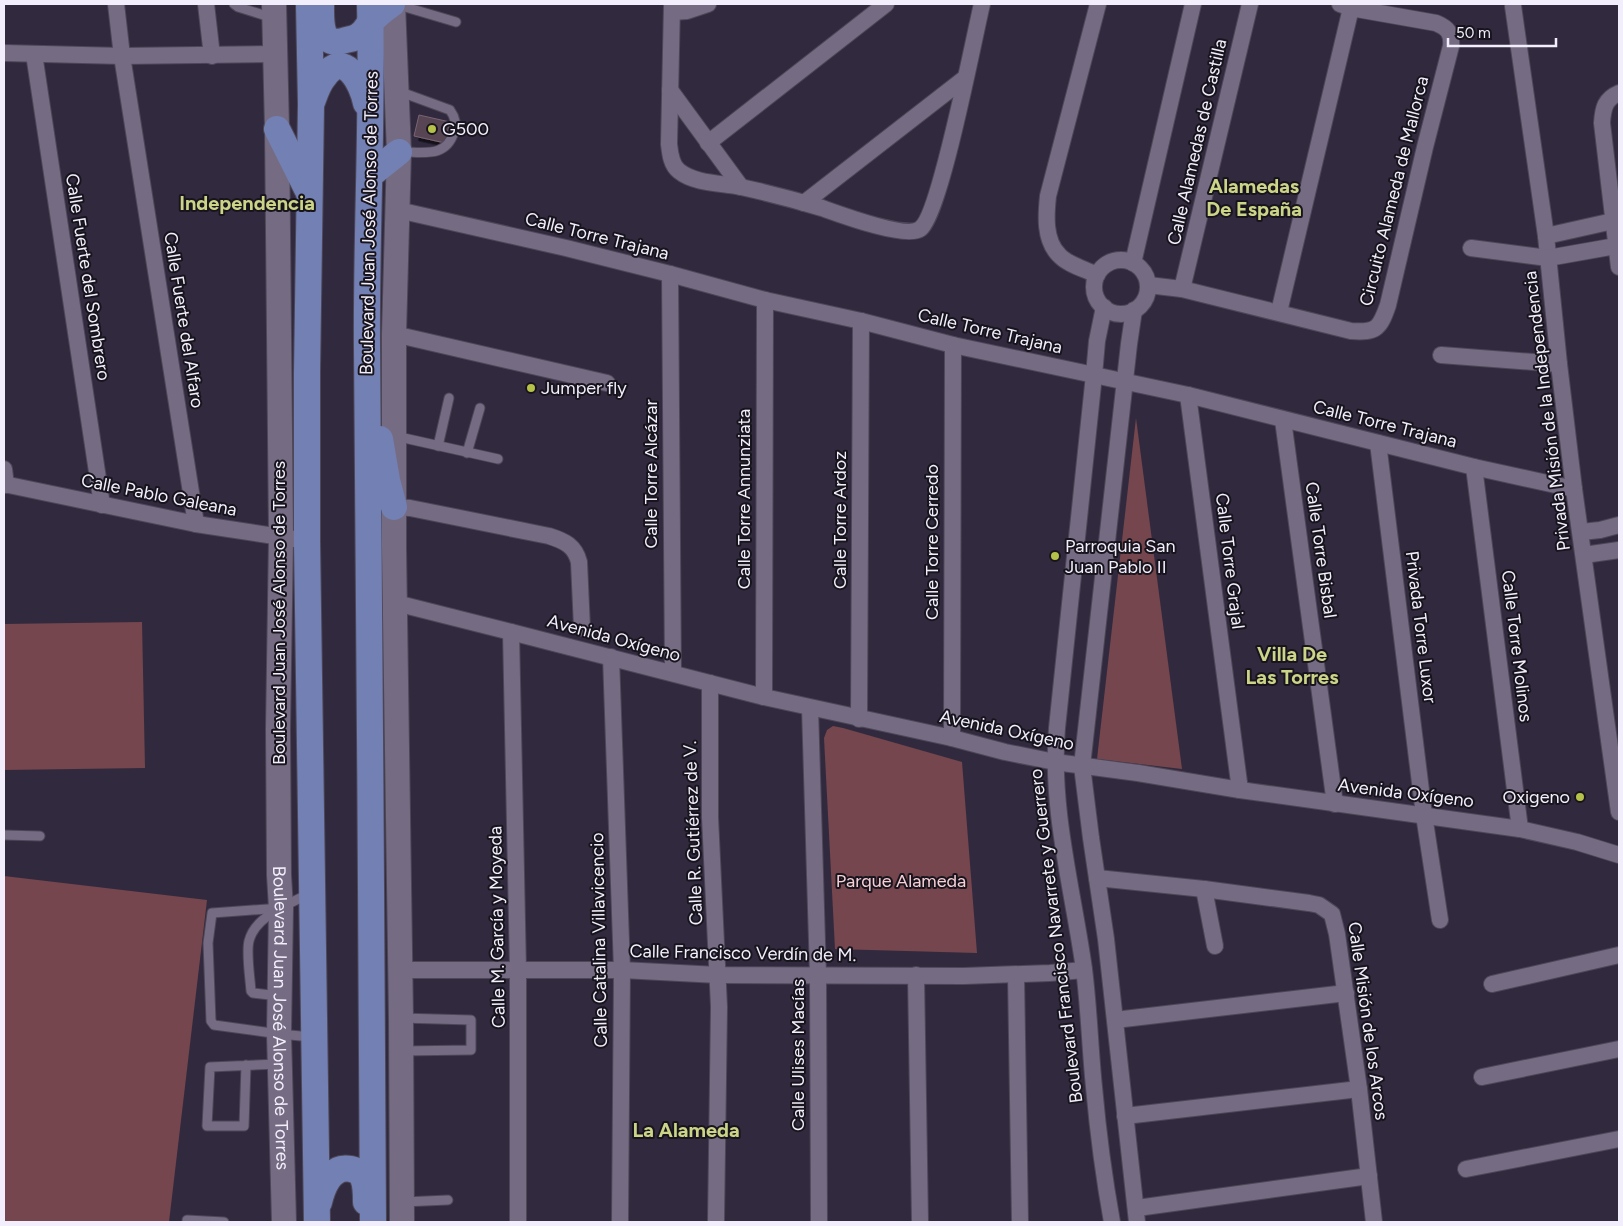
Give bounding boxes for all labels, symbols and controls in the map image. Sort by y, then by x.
scale bar [1448,15,1556,47]
text: 50 m [1456,24,1491,42]
street label: Calle Alamedas de Castilla [1163,37,1231,247]
street label: Boulevard Juan José Alonso de Torres [355,71,383,375]
street label: Circuito Alameda de Mallorca [1355,74,1433,308]
place label: G500 [442,118,489,140]
marker: G500 [426,123,438,135]
street label: Calle Fuerte del Sombrero [61,172,115,382]
district label: Alamedas De España [1206,174,1302,221]
district label: Independencia [179,191,315,215]
street label: Calle Torre Trajana [523,207,671,265]
street label: Calle Fuerte del Alfaro [159,230,209,410]
street label: Privada Misión de la Independencia [1519,270,1575,552]
street label: Calle Torre Trajana [916,304,1064,358]
place label: Jumper fly [541,377,627,399]
marker: Jumper fly [525,382,537,394]
street label: Calle Torre Trajana [1311,395,1459,453]
street label: Calle Torre Alcázar [640,399,662,549]
street label: Calle Torre Annunziata [733,409,755,589]
street label: Calle Torre Ardoz [829,451,851,589]
street label: Boulevard Juan José Alonso de Torres [268,461,290,765]
street label: Calle Torre Cerredo [921,464,943,620]
street label: Calle Pablo Galeana [79,469,239,521]
street label: Calle Torre Bisbal [1301,480,1341,620]
street label: Calle Torre Grajal [1211,492,1249,630]
place label: Parroquia San Juan Pablo II [1065,535,1176,578]
marker: Parroquia San Juan Pablo II [1049,550,1061,562]
street label: Privada Torre Luxor [1401,550,1441,704]
street label: Calle Torre Molinos [1497,569,1537,723]
street label: Avenida Oxígeno [545,610,683,666]
district label: Villa De Las Torres [1245,642,1339,689]
street label: Avenida Oxígeno [938,705,1076,755]
street label: Calle R. Gutiérrez de V. [679,740,707,926]
street label: Boulevard Francisco Navarrete y Guerrero [1025,768,1087,1104]
street label: Avenida Oxígeno [1337,774,1475,812]
place label: Oxigeno [1502,786,1570,808]
marker: Oxigeno [1574,791,1586,803]
street label: Calle M. García y Moyeda [484,826,510,1028]
street label: Calle Catalina Villavicencio [586,832,612,1048]
street label: Boulevard Juan José Alonso de Torres [268,866,294,1170]
park label: Parque Alameda [836,870,966,892]
street label: Calle Misión de los Arcos [1343,920,1393,1122]
street label: Calle Francisco Verdín de M. [629,940,857,966]
street label: Calle Ulises Macías [787,979,809,1131]
district label: La Alameda [632,1118,740,1142]

